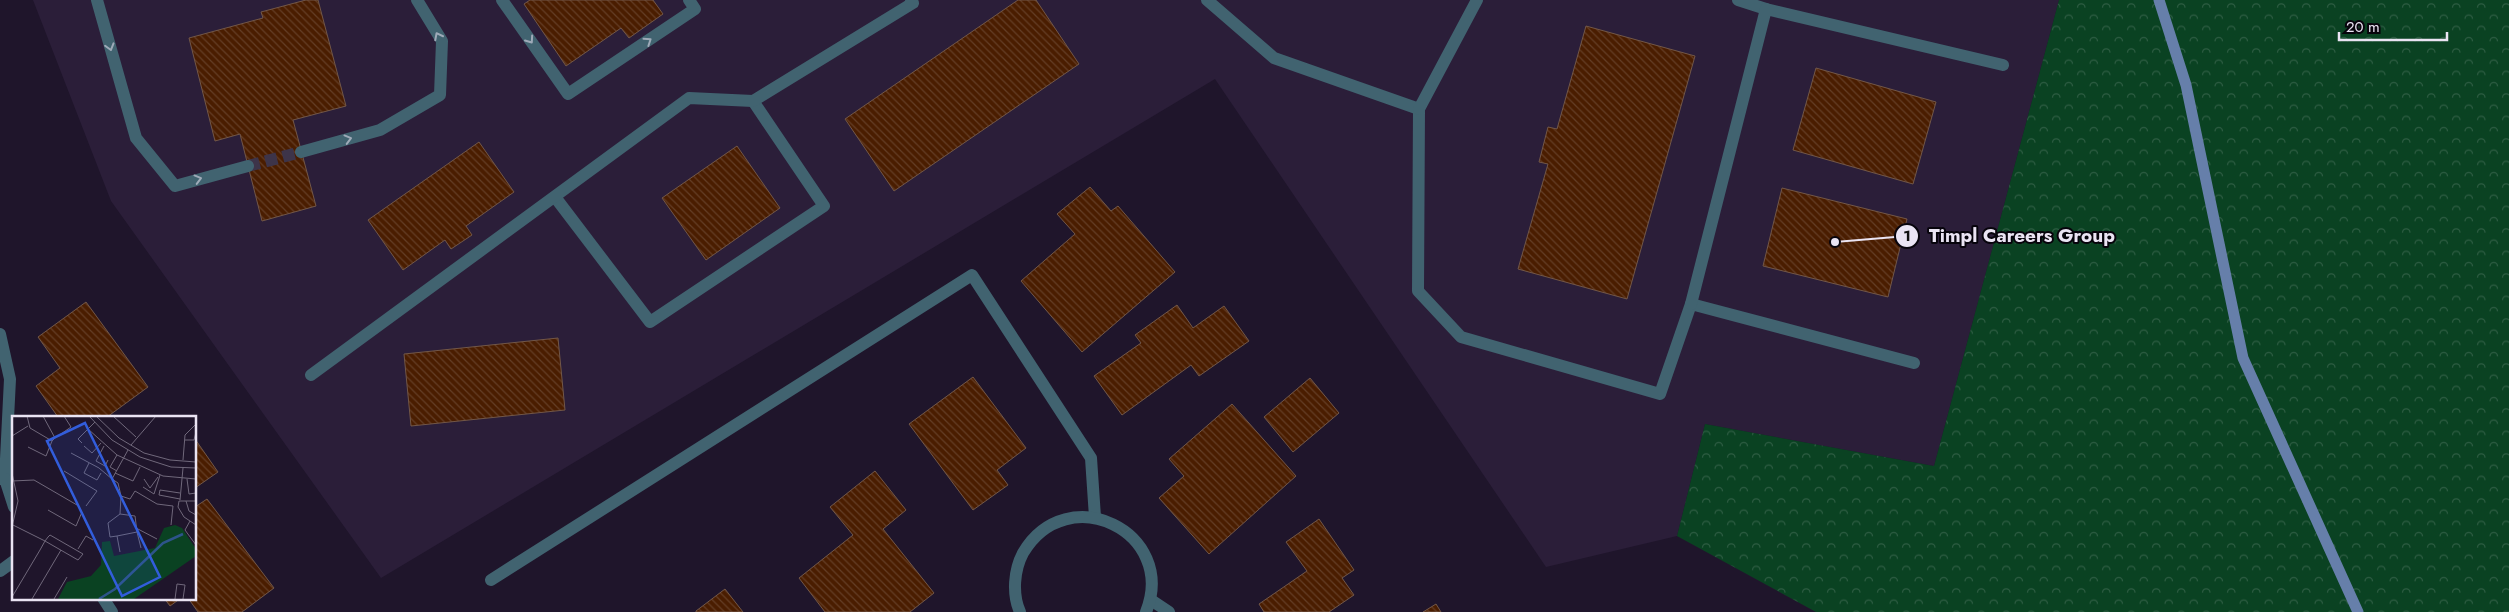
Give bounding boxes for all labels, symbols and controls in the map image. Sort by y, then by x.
scale bar [2339,10,2446,42]
text: 20 m [2346,16,2380,38]
one-way arrow [434,32,444,41]
one-way arrow [524,34,533,44]
one-way arrow [643,37,652,47]
one-way arrow [105,42,115,50]
one-way arrow [344,134,353,145]
one-way arrow [193,175,201,185]
callout: Timpl Careers Group [1894,219,2125,253]
text: Timpl Careers Group [1929,222,2115,249]
text: 1 [1903,225,1911,247]
inset map [12,416,196,600]

